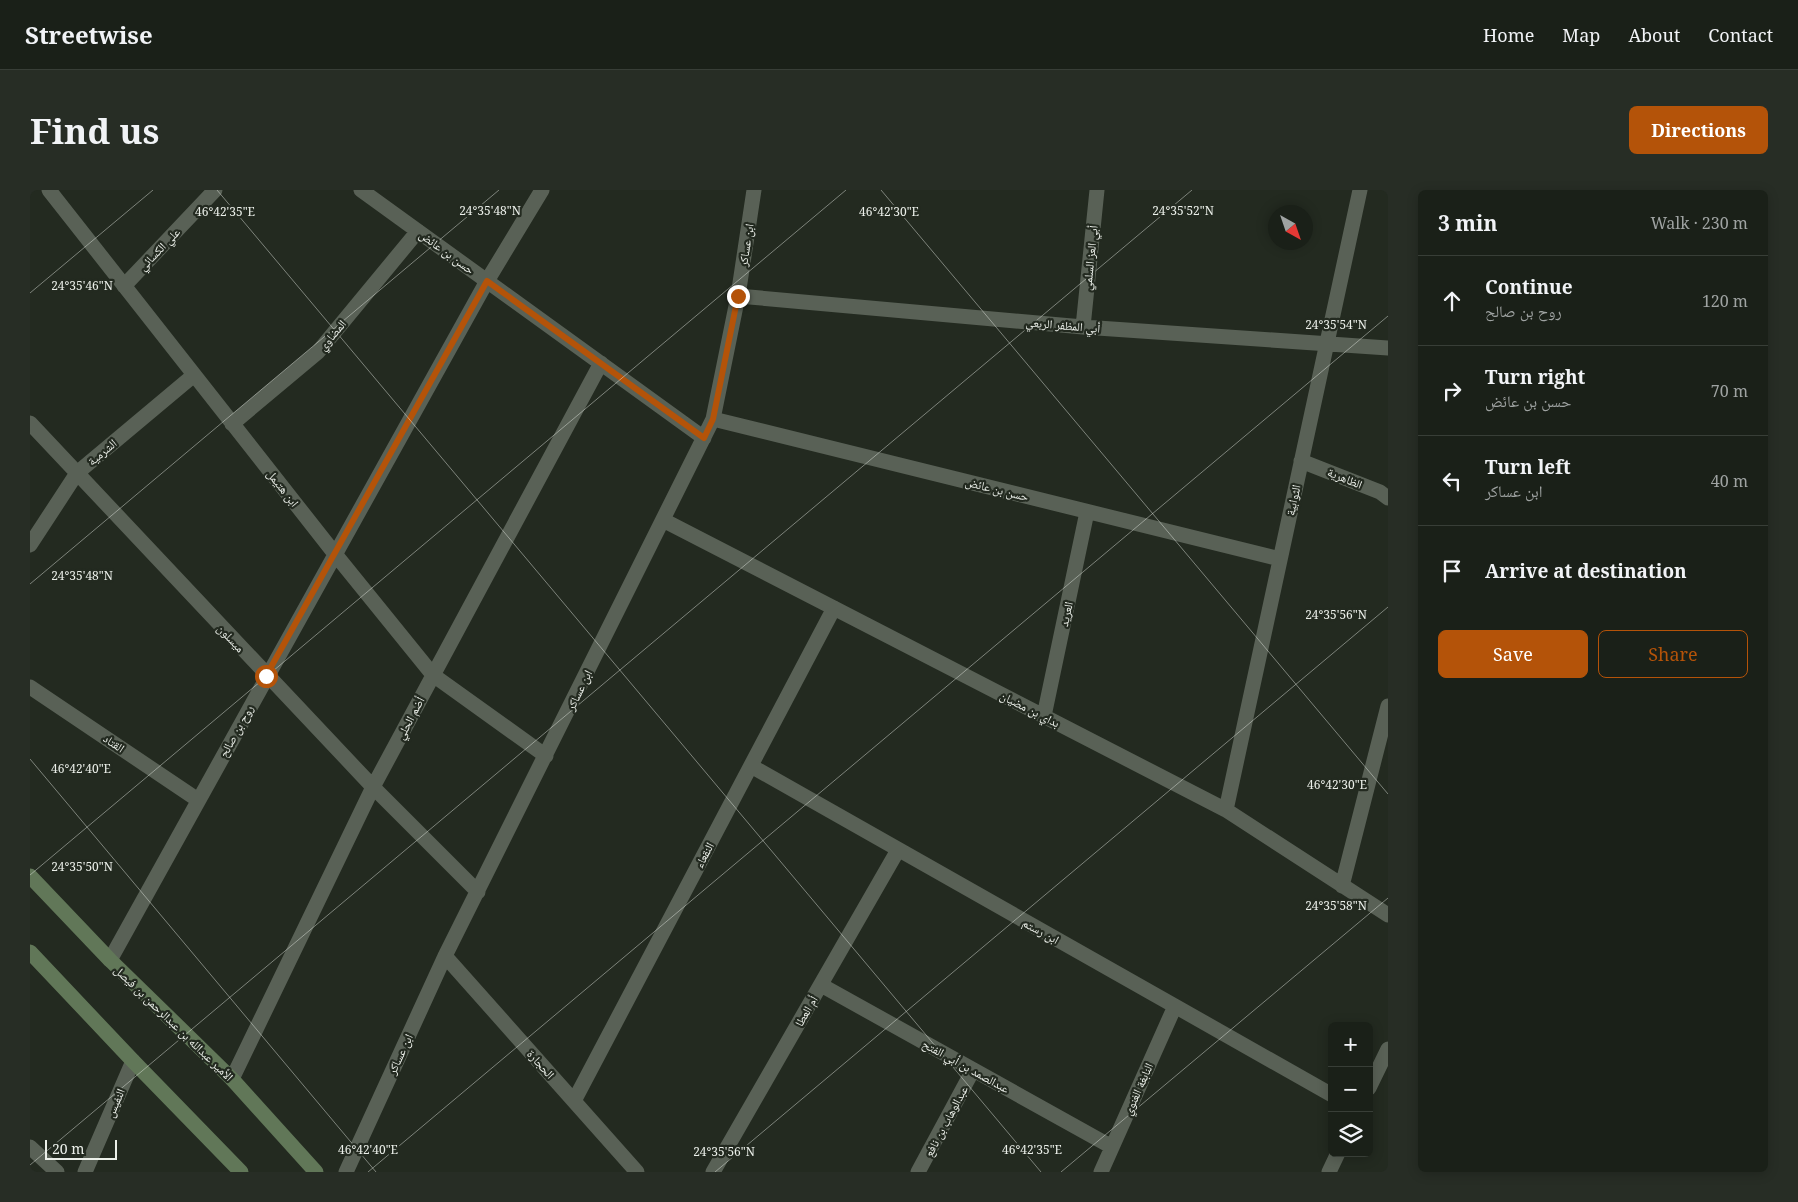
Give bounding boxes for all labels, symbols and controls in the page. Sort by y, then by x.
text: Streetwise [25,18,153,51]
text: Home [1483,23,1534,47]
text: Map [1562,23,1600,47]
text: About [1628,23,1680,47]
text: Contact [1708,23,1773,47]
button: Directions [1629,106,1768,154]
text: Find us [30,107,159,154]
text: 24°35'48"N [459,202,521,219]
text: 24°35'52"N [1152,202,1214,219]
text: 46°42'35"E [195,203,255,220]
text: 46°42'30"E [859,203,919,220]
north arrow [1268,205,1313,250]
text: 3 min [1438,209,1497,237]
text: Walk · 230 m [1651,212,1748,234]
street label: ابن عساكر [734,222,758,269]
street label: علي الكسائي [134,224,185,276]
street label: أبي العز السلمي [1078,224,1104,292]
street label: حسن بن عائض [416,226,478,278]
text: Continue [1485,274,1573,300]
text: 24°35'46"N [51,277,113,294]
route end [727,285,750,308]
icon: ahead [1438,287,1466,315]
text: 120 m [1702,290,1748,312]
text: روح بن صالح [1485,300,1562,322]
street label: أبي المظفر الربعي [1025,313,1101,339]
street label: المضاوي [314,316,352,355]
text: 24°35'54"N [1305,316,1367,333]
text: Turn right [1485,364,1585,390]
icon: right [1438,377,1466,405]
text: 70 m [1711,380,1748,402]
text: حسن بن عائض [1485,390,1571,412]
street label: الشرمية [84,435,120,469]
text: Turn left [1485,454,1571,480]
street label: الظاهرية [1325,463,1365,493]
street label: ابن هتيمل [263,466,303,510]
icon: left [1438,467,1466,495]
text: 40 m [1711,470,1748,492]
street label: حسن بن عائض [964,473,1031,505]
text: ابن عساكر [1485,480,1543,502]
street label: الثوابية [1281,483,1305,517]
icon: arrive [1438,557,1466,585]
text: Arrive at destination [1485,558,1687,584]
text: 24°35'48"N [51,567,113,584]
street label: العريد [1055,600,1077,628]
text: 24°35'56"N [1305,606,1367,623]
street label: ميسلون [213,620,249,656]
button: Save [1438,630,1588,678]
button: Share [1598,630,1748,678]
route start [255,665,278,688]
street label: ابن عساكر [561,667,596,714]
street label: بداي بن مضيان [996,687,1063,733]
street label: أضم الحلي [392,693,430,743]
street label: روح بن صالح [215,701,258,760]
street label: القتاد [100,730,128,756]
text: 46°42'40"E [51,760,111,777]
text: 46°42'30"E [1307,776,1367,793]
street label: النقعاء [690,839,718,871]
text: 24°35'50"N [51,858,113,875]
text: 24°35'58"N [1305,897,1367,914]
street label: ابن رستم [1020,914,1063,948]
street label: الأمير عبدالله بن عبدالرحمن بن فيصل [111,961,238,1085]
street label: أم العطا [790,992,822,1029]
map controls [1328,1022,1373,1157]
button: + [1328,1022,1373,1067]
street label: ابن عساكر [383,1031,417,1078]
street label: عبدالصمد بن أبي الفتح [918,1035,1013,1099]
street label: الحجارة [523,1046,559,1082]
street label: النابغة الغنوي [1119,1060,1159,1119]
button: − [1328,1067,1373,1112]
street label: عبدالوهاب بن نافع [920,1082,972,1160]
street label: النفيس [101,1086,129,1120]
button: layers [1328,1112,1373,1157]
scale bar [45,1137,118,1160]
text: 20 m [52,1139,85,1158]
text: 46°42'40"E [338,1141,398,1158]
text: 46°42'35"E [1002,1141,1062,1158]
text: 24°35'56"N [693,1143,755,1160]

